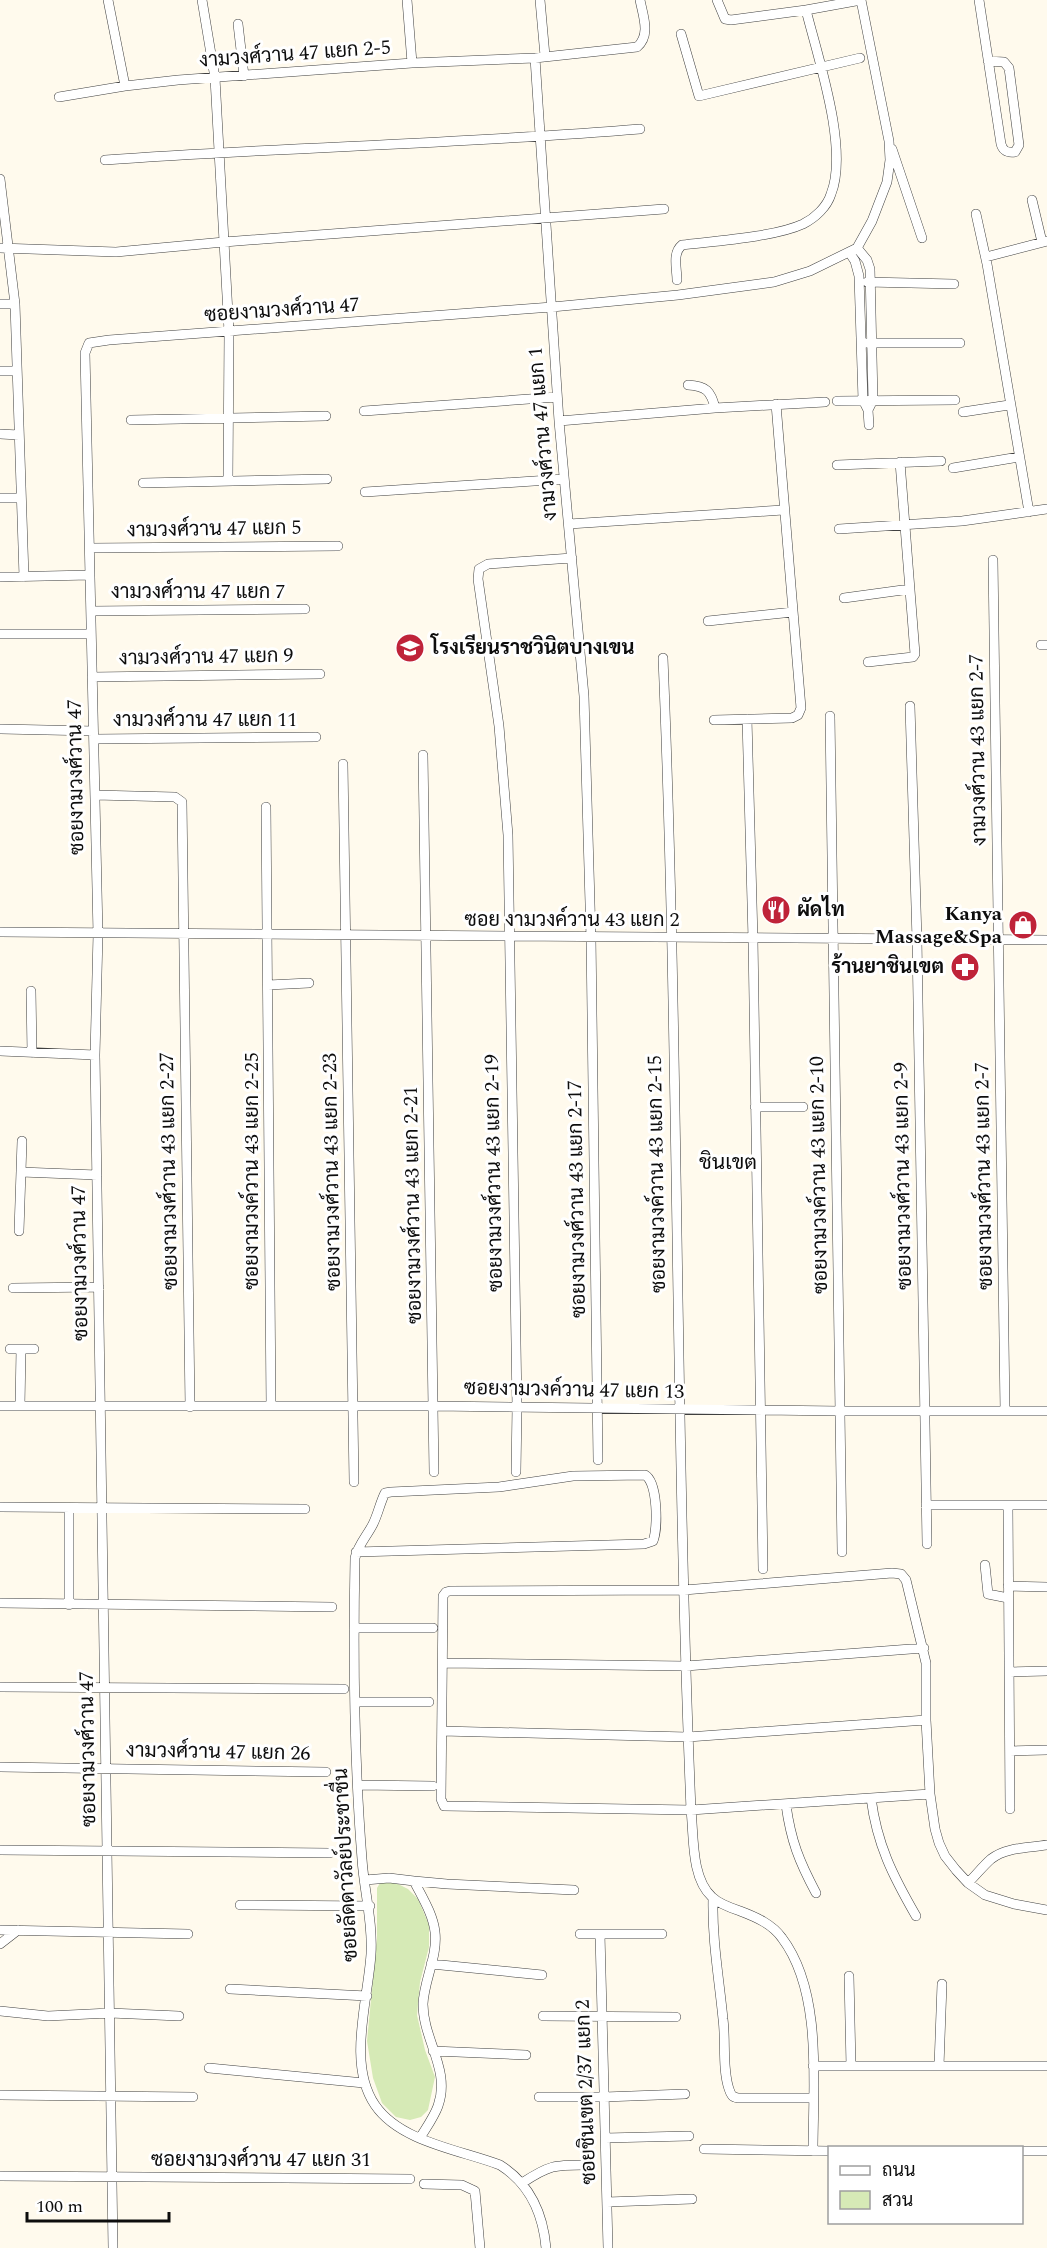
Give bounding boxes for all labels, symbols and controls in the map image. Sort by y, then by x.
street label: งามวงศ์วาน 47 แยก 2-5 [198,32,392,76]
street label: ซอยงามวงศ์วาน 47 [203,290,361,330]
street label: งามวงศ์วาน 47 แยก 1 [520,346,566,522]
street label: งามวงศ์วาน 47 แยก 5 [126,512,302,546]
street label: งามวงศ์วาน 47 แยก 7 [111,577,285,607]
school or university icon: โรงเรียนราชวินิตบางเขน [394,632,426,664]
place label: โรงเรียนราชวินิตบางเขน [430,633,634,663]
street label: งามวงศ์วาน 47 แยก 9 [118,640,294,674]
street label: งามวงศ์วาน 43 แยก 2-7 [961,654,995,846]
street label: ซอยงามวงศ์วาน 47 [60,699,92,855]
street label: งามวงศ์วาน 47 แยก 11 [113,705,297,735]
restaurant icon: ผัดไท [760,894,792,926]
place label: ผัดไท [797,895,845,925]
place label: Kanya Massage&Spa [875,899,1003,952]
street label: ซอย งามวงค์วาน 43 แยก 2 [464,905,680,935]
shop icon: Kanya Massage&Spa [1007,909,1039,941]
pharmacy icon: ร้านยาชินเขต [949,951,981,983]
place label: ร้านยาชินเขต [831,952,944,982]
street label: ซอยงามวงศ์วาน 43 แยก 2-27 [152,1052,186,1290]
street label: ซอยงามวงค์วาน 43 แยก 2-25 [237,1052,267,1290]
street label: ซอยงามวงศ์วาน 43 แยก 2-23 [315,1053,349,1291]
street label: ซอยงามวงศ์วาน 43 แยก 2-19 [477,1054,511,1292]
street label: ซอยงามวงค์วาน 43 แยก 2-15 [640,1055,674,1293]
street label: ซอยงามวงค์วาน 43 แยก 2-10 [802,1056,836,1294]
street label: ซอยงามวงศ์วาน 43 แยก 2-9 [886,1062,920,1290]
street label: ซอยงามวงศ์วาน 43 แยก 2-7 [967,1062,1001,1290]
street label: ซอยงามวงศ์วาน 43 แยก 2-17 [560,1080,594,1318]
street label: ซอยงามวงศ์วาน 43 แยก 2-21 [396,1086,430,1324]
district label: ชินเขต [699,1147,757,1179]
street label: ซอยงามวงศ์วาน 47 [64,1185,96,1341]
street label: ซอยงามวงค์วาน 47 แยก 13 [464,1373,684,1407]
street label: ซอยงามวงศ์วาน 47 [72,1671,104,1827]
street label: งามวงศ์วาน 47 แยก 26 [125,1735,311,1769]
street label: ซอยลัดดาวัลย์ประชาชื่น [323,1767,366,1963]
street label: ซอยชินเขต 2/37 แยก 2 [568,1999,604,2185]
street label: ซอยงามวงศ์วาน 47 แยก 31 [151,2145,371,2175]
legend [828,2146,1023,2224]
text: ถนน [882,2157,915,2184]
scale bar [27,2185,170,2223]
text: สวน [882,2187,913,2214]
text: 100 m [36,2193,83,2220]

